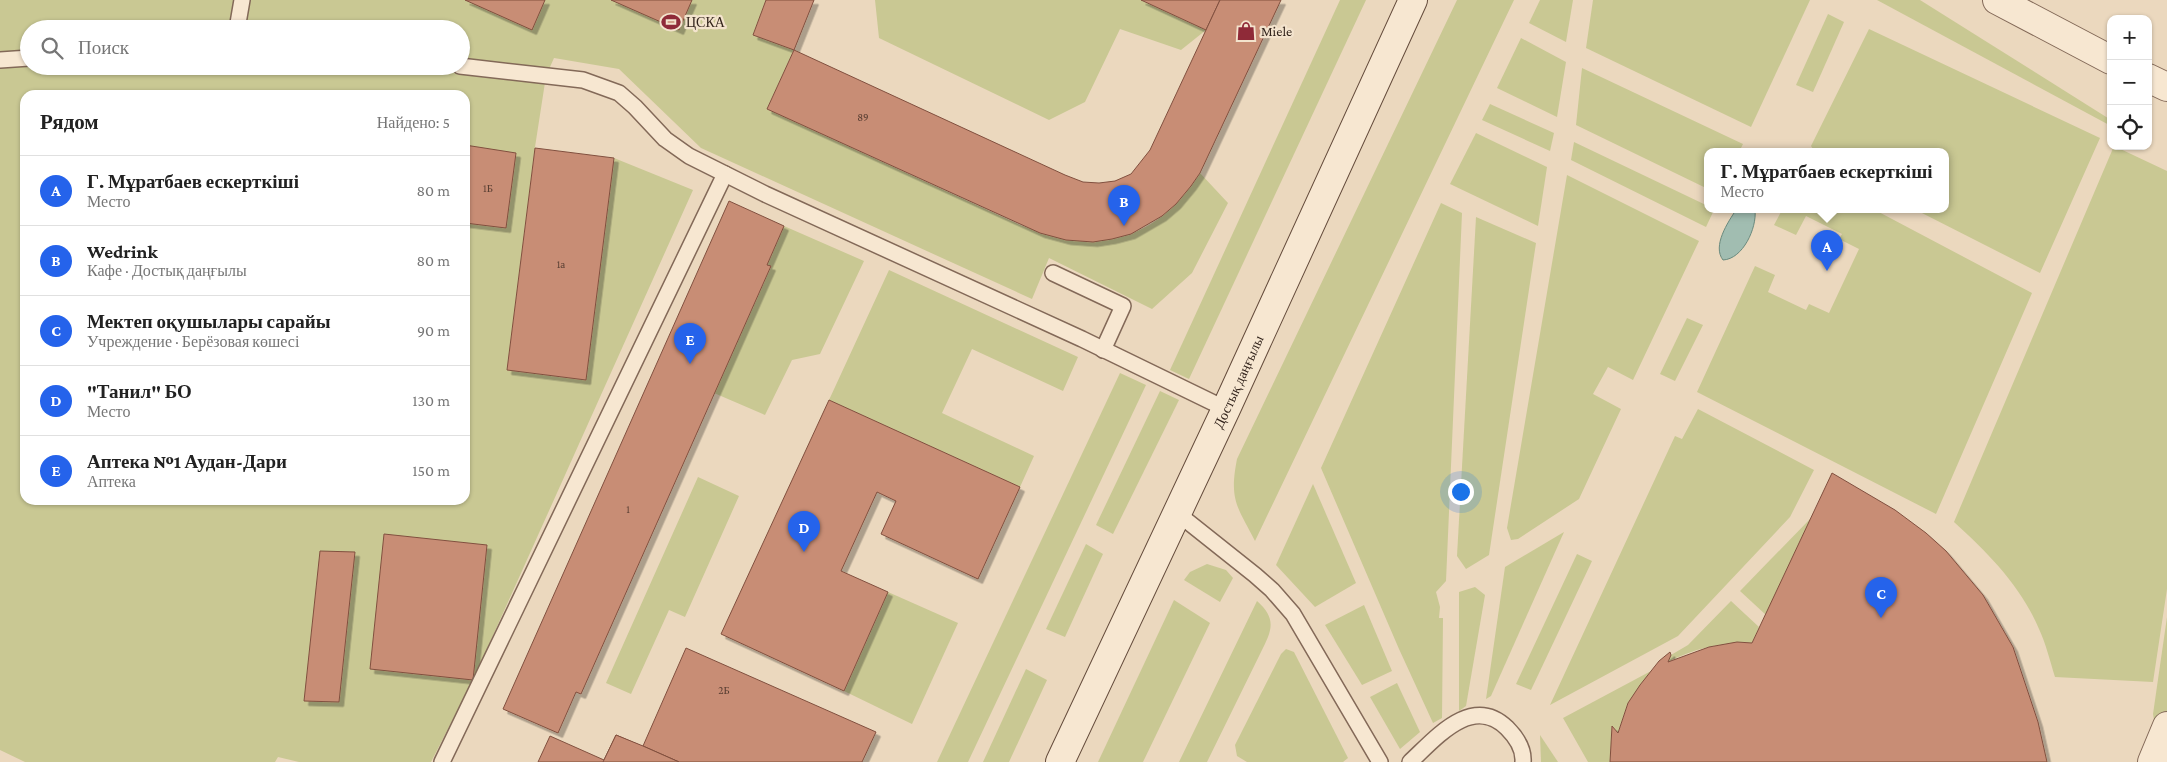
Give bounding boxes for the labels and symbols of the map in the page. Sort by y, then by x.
sports icon: ЦСКА [660,11,682,33]
place label: ЦСКА [686,14,726,30]
shop icon: Miele [1235,20,1257,42]
place label: Miele [1261,23,1292,39]
house number: 89 [857,111,869,123]
house number: 1Б [483,182,493,194]
pin: B [1108,185,1140,226]
pin: A [1811,230,1843,271]
house number: 1а [557,258,565,270]
pin: E [674,323,706,364]
street label: Достық даңғылы [1210,332,1267,431]
your location [1448,479,1474,505]
house number: 1 [626,503,630,515]
pin: D [788,511,820,552]
pin: C [1865,577,1897,618]
house number: 2Б [718,684,730,696]

